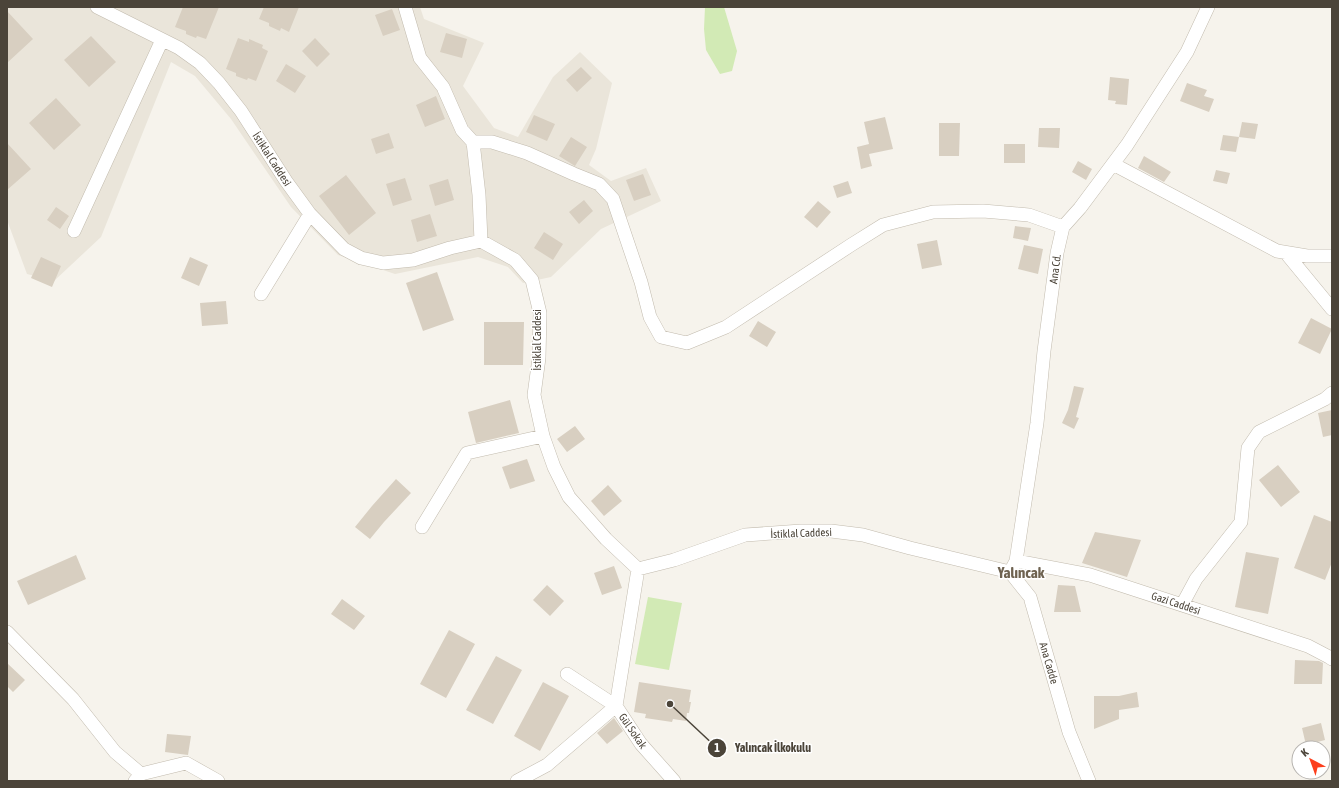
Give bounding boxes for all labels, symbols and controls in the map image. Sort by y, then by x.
street label: İstiklal Caddesi [250,130,294,188]
street label: Ana Cd. [1047,254,1063,284]
street label: İstiklal Caddesi [531,309,543,371]
street label: İstiklal Caddesi [770,526,832,540]
district label: Yalıncak [997,564,1045,581]
street label: Gazi Caddesi [1150,589,1202,617]
street label: Ana Cadde [1037,641,1061,685]
street label: Gül Sokak [617,711,650,751]
callout: Yalıncak İlkokulu [707,736,819,760]
text: Yalıncak İlkokulu [734,740,811,755]
north arrow [1291,740,1331,780]
text: 1 [714,741,720,755]
text: K [1298,746,1311,759]

